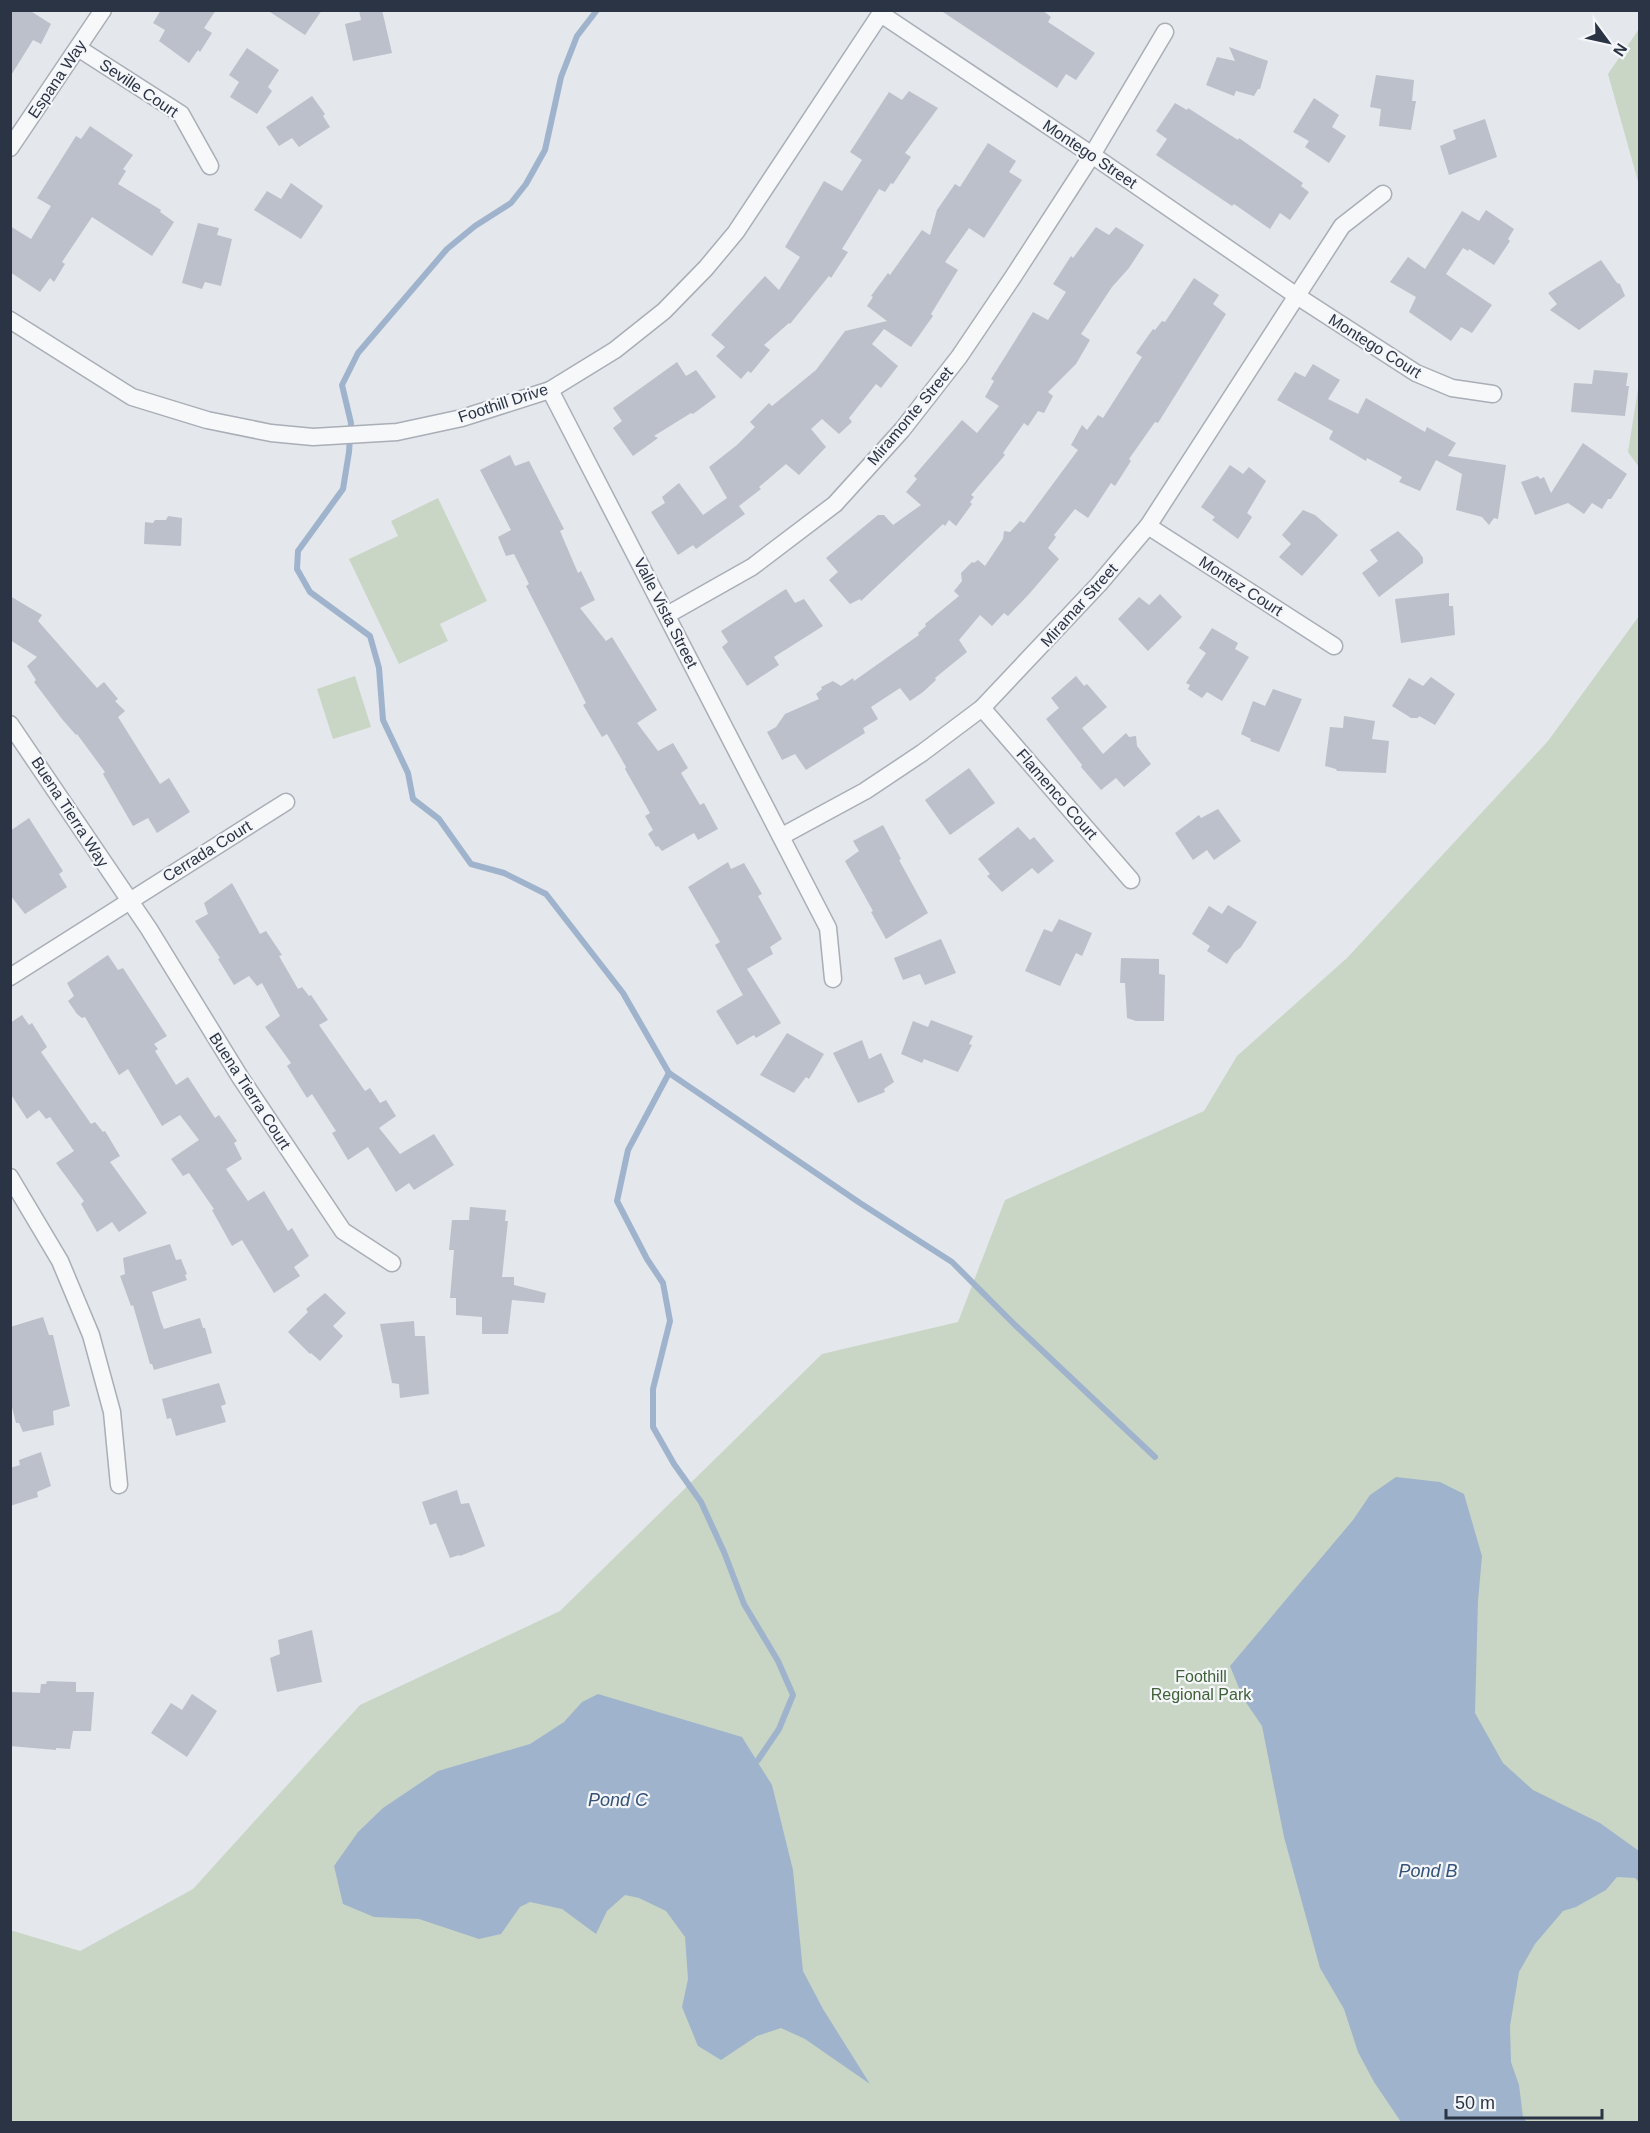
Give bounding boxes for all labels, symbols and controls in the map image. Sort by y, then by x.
north arrow [1578,12,1638,72]
street label: Espana Way [25,37,89,121]
text: N [1610,40,1630,59]
street label: Seville Court [97,56,182,121]
street label: Montego Street [1040,116,1141,192]
street label: Montego Court [1326,311,1425,382]
street label: Miramonte Street [864,363,956,468]
street label: Foothill Drive [456,380,550,426]
street label: Montez Court [1196,553,1286,620]
street label: Valle Vista Street [631,555,701,671]
street label: Miramar Street [1037,560,1121,650]
street label: Flamenco Court [1013,745,1101,843]
street label: Buena Tierra Way [28,754,112,870]
street label: Cerrada Court [160,817,255,885]
street label: Buena Tierra Court [206,1030,294,1153]
park label: Foothill Regional Park [1151,1668,1252,1703]
water label: Pond C [588,1790,649,1810]
water label: Pond B [1398,1861,1458,1881]
scale bar [1446,2082,1602,2120]
text: 50 m [1455,2093,1495,2113]

